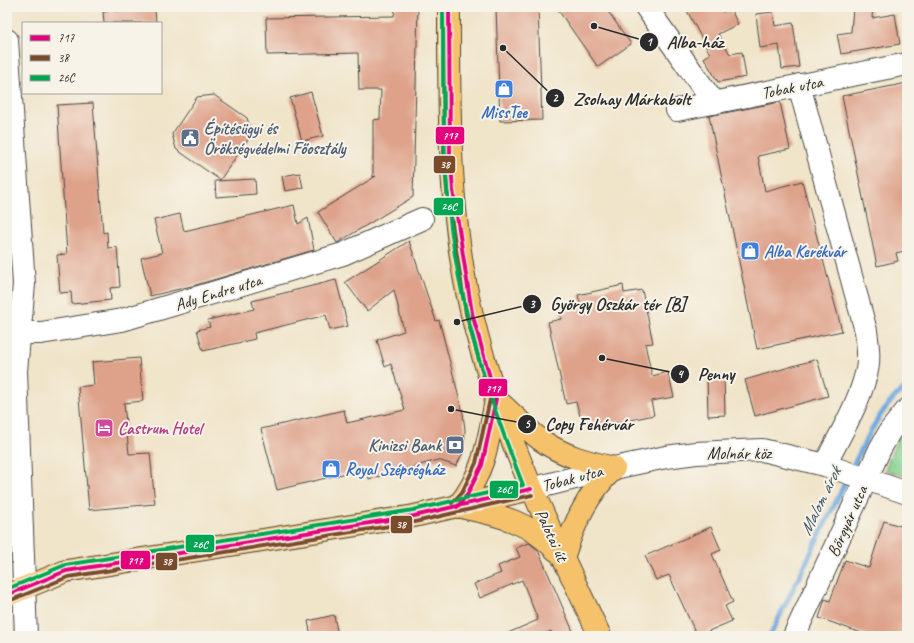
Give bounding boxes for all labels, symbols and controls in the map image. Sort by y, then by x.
legend [22,22,162,94]
callout: Alba-ház [639,27,731,57]
text: 717 [58,30,75,46]
text: Alba-ház [667,31,725,53]
text: 1 [646,34,653,50]
text: 38 [58,50,70,66]
text: 26C [58,70,76,86]
street label: Tobak utca [760,71,826,104]
shop icon: MissTee [493,78,515,100]
callout: Zsolnay Márkabolt [545,83,698,113]
text: Zsolnay Márkabolt [574,88,692,110]
text: 2 [552,90,559,106]
place label: MissTee [481,102,528,123]
place label: Építésügyi és Örökségvédelmi Főosztály [204,118,347,159]
line badge: 717 [435,126,465,145]
public building icon: Építésügyi és Örökségvédelmi Főosztály [179,127,201,149]
text: 717 [443,128,458,142]
line badge: 38 [433,155,456,174]
text: 38 [440,157,452,171]
line badge: 26C [433,197,464,216]
text: 26C [441,199,458,213]
shop icon: Alba Kerékvár [739,240,761,262]
place label: Alba Kerékvár [764,241,848,262]
street label: Ady Endre utca [172,269,266,316]
callout: György Oszkár tér [B] [522,289,694,319]
text: György Oszkár tér [B] [550,293,689,315]
text: 3 [529,296,536,312]
callout: Penny [670,359,743,389]
text: Penny [698,363,736,385]
text: 4 [677,366,684,382]
line badge: 717 [478,378,508,397]
text: 717 [486,381,501,395]
callout: Copy Fehérvár [517,409,641,439]
text: Copy Fehérvár [545,413,635,435]
text: 5 [524,416,531,432]
hotel icon: Castrum Hotel [93,417,115,439]
place label: Castrum Hotel [118,418,205,439]
bank icon: Kinizsi Bank [444,434,466,456]
place label: Kinizsi Bank [368,435,443,456]
street label: Molnár köz [707,443,773,464]
shop icon: Royal Szépségház [320,458,342,480]
place label: Royal Szépségház [345,459,446,480]
street label: Tobak utca [539,460,606,497]
water label: Malom árok [794,460,847,539]
line badge: 26C [489,480,519,499]
street label: Bőrgyár utca [823,481,873,560]
text: 26C [496,482,513,496]
street label: Palotai út [530,506,574,567]
line badge: 38 [390,515,413,534]
text: 38 [396,517,408,531]
line badge: 26C [185,534,215,553]
text: 26C [192,537,209,551]
line badge: 717 [120,550,151,570]
line badge: 38 [155,552,178,571]
text: 717 [128,553,143,567]
text: 38 [162,554,174,568]

